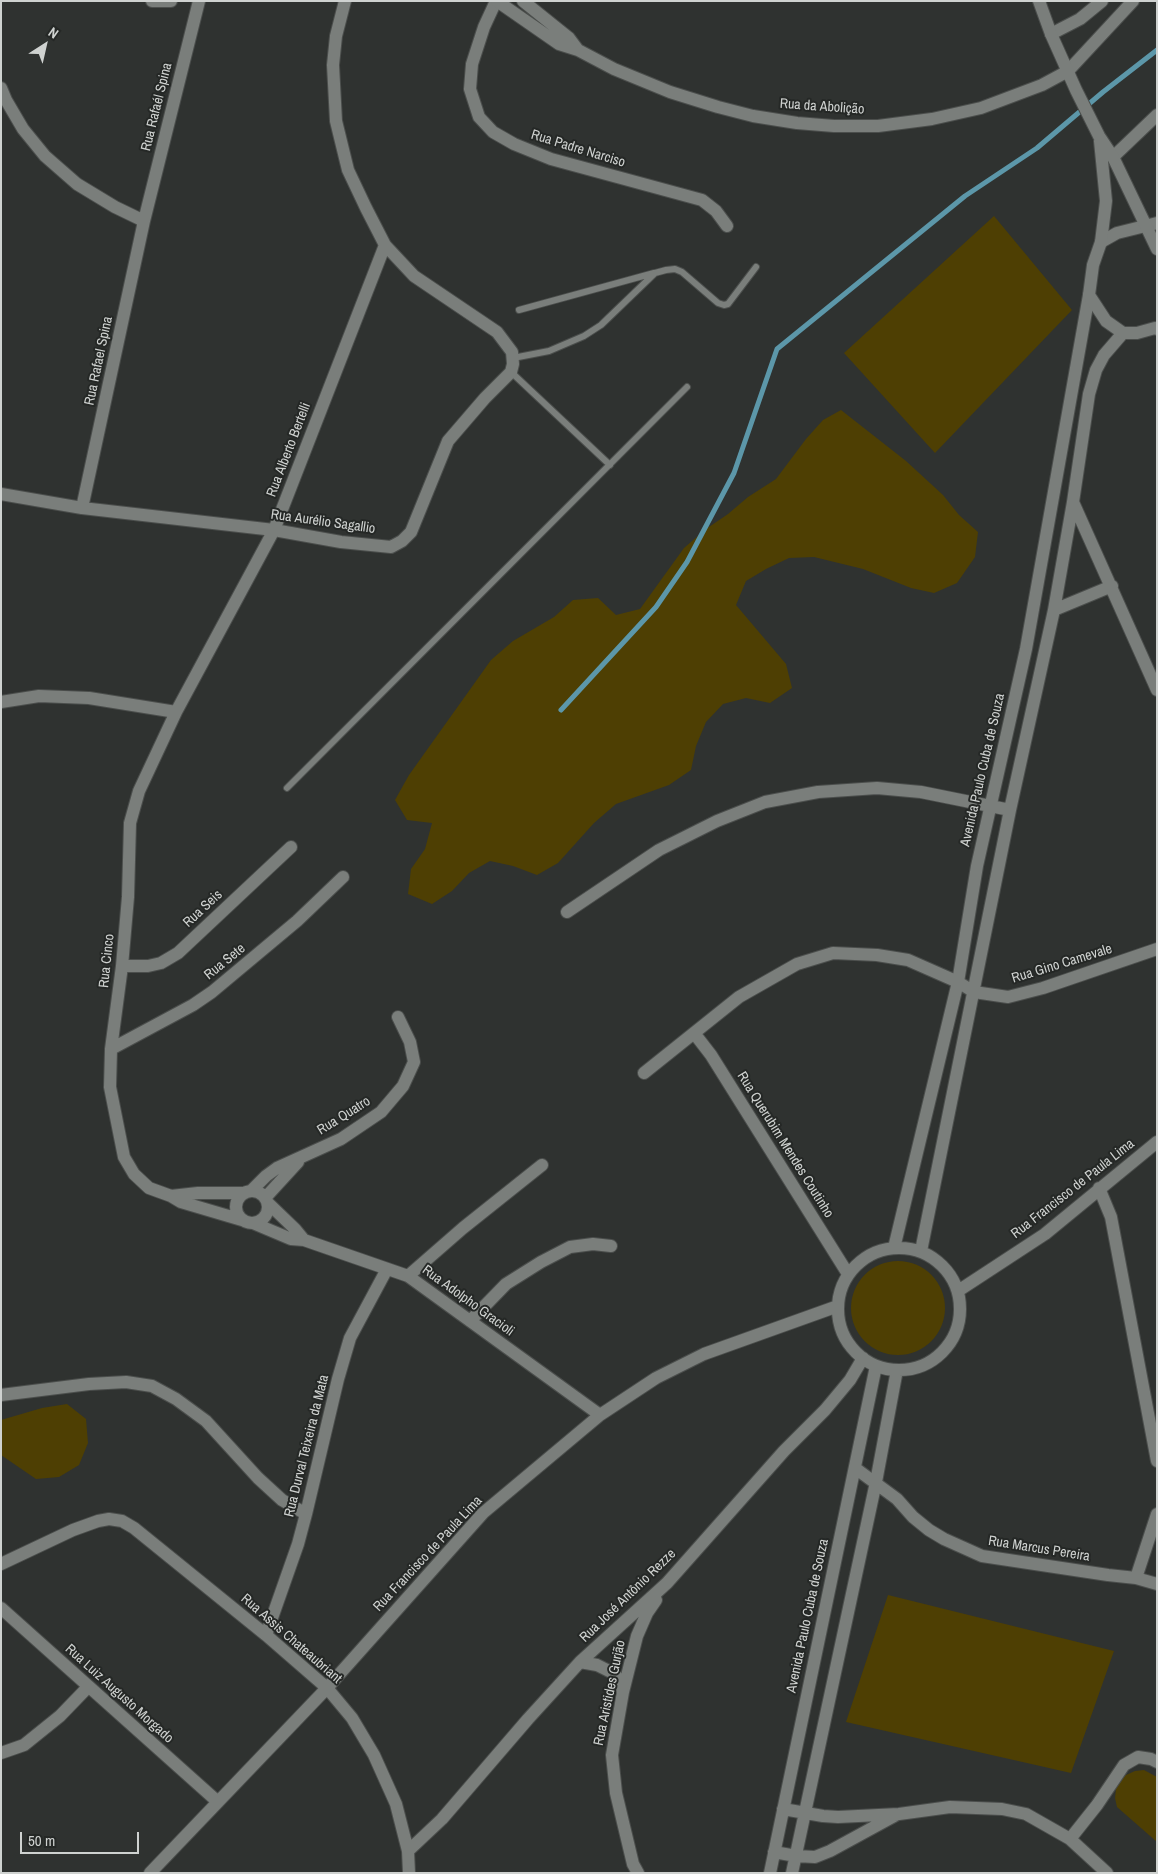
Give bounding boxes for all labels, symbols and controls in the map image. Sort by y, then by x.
north arrow [20,20,70,70]
text: N [45,23,62,42]
street label: Rua Rafaél Spina [138,61,176,153]
street label: Rua da Abolição [779,96,865,118]
street label: Rua Padre Narciso [529,127,627,171]
street label: Rua Rafael Spina [81,315,117,407]
street label: Rua Alberto Bertelli [263,401,315,499]
street label: Rua Aurélio Sagallio [270,506,376,538]
street label: Avenida Paulo Cuba de Souza [957,692,1009,848]
street label: Rua Seis [180,887,226,931]
street label: Rua Cinco [96,933,118,989]
street label: Rua Sete [201,940,249,984]
street label: Rua Gino Camevale [1010,941,1114,987]
street label: Rua Querubim Mendes Coutinho [733,1069,837,1221]
street label: Rua Quatro [314,1093,374,1139]
street label: Rua Francisco de Paula Lima [1008,1136,1138,1242]
street label: Rua Adolpho Gracioli [419,1262,517,1340]
street label: Rua Durval Teixeira da Mata [281,1373,333,1519]
street label: Rua Francisco de Paula Lima [370,1493,486,1615]
street label: Rua Marcus Pereira [987,1533,1091,1565]
street label: Avenida Paulo Cuba de Souza [783,1538,833,1694]
street label: Rua José Antônio Rezze [576,1546,680,1646]
street label: Rua Assis Chateaubriant [237,1591,345,1687]
street label: Rua Aristides Gurjão [591,1639,629,1747]
street label: Rua Luiz Augusto Morgado [61,1641,177,1747]
scale bar [22,1822,141,1854]
text: 50 m [28,1830,55,1851]

